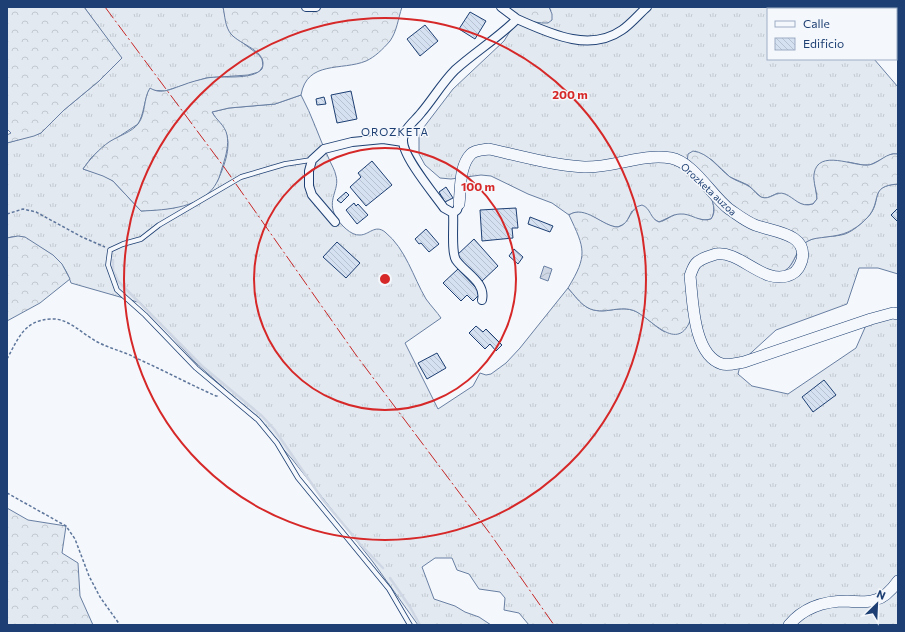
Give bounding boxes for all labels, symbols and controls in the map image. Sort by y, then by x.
legend [767,8,897,60]
text: Calle [803,16,830,30]
text: Edificio [803,36,844,50]
text: 200 m [552,87,588,101]
district label: OROZKETA [361,125,429,138]
street label: Orozketa auzoa [679,160,739,218]
text: 100 m [461,179,495,193]
centre of rings [378,272,392,286]
north arrow [857,584,897,624]
text: N [875,587,888,602]

